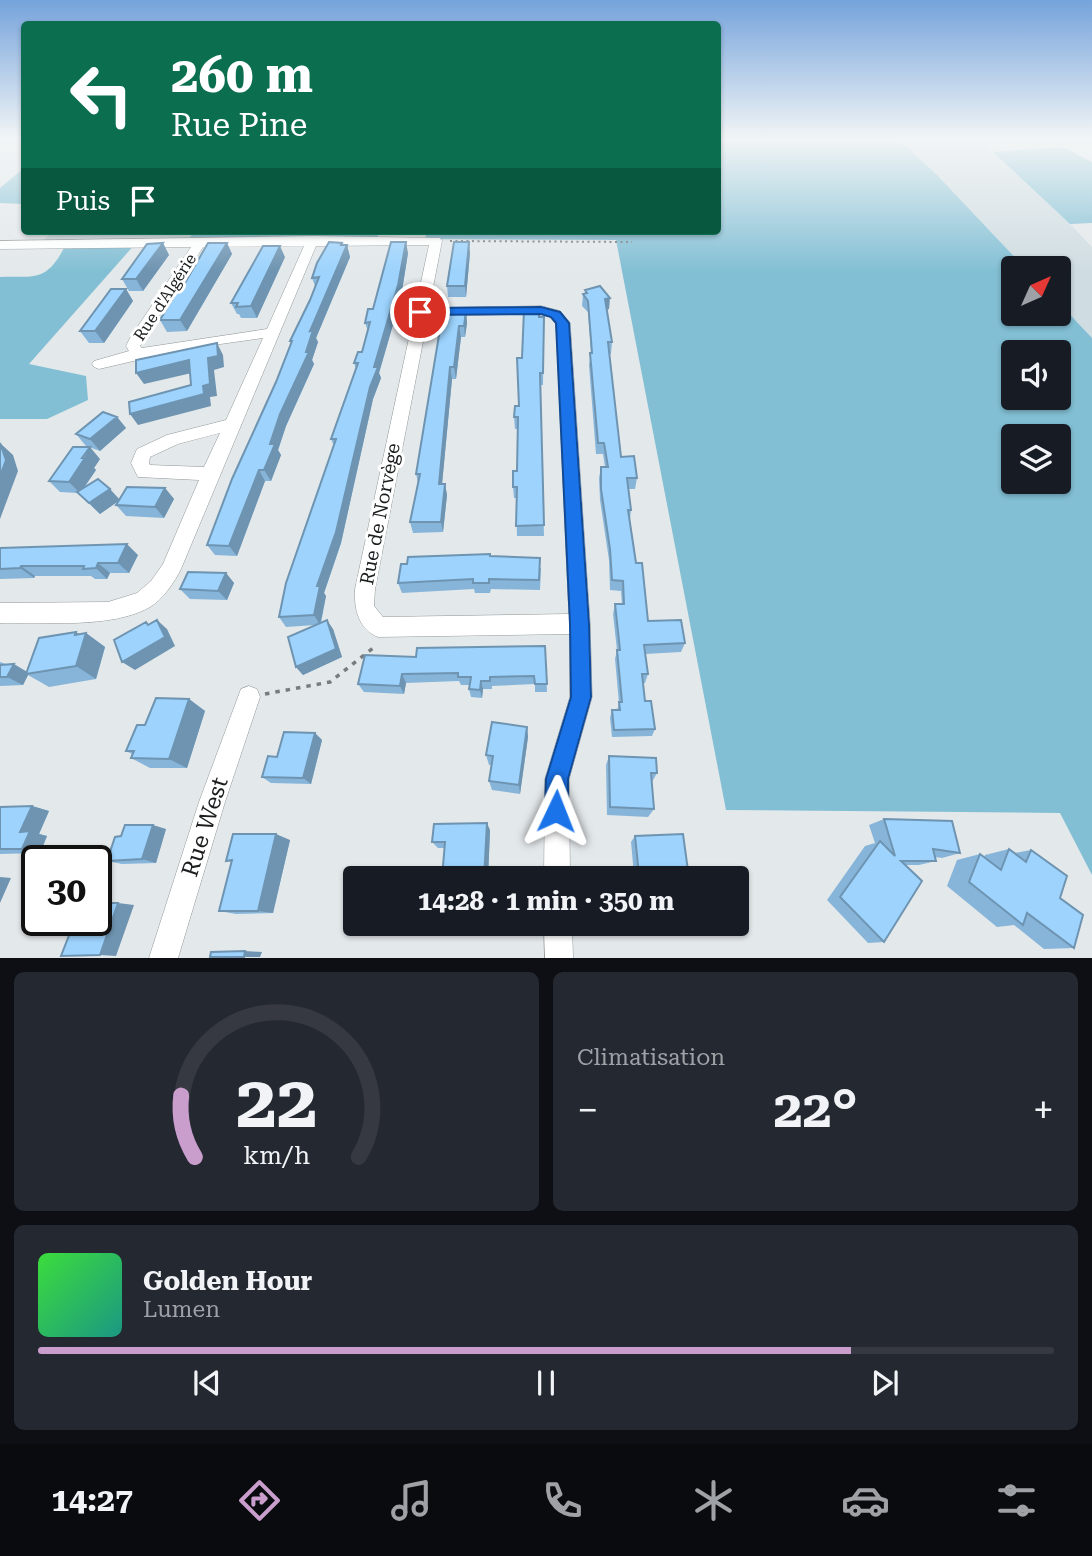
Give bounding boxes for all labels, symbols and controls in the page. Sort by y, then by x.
text: 260 m [171,47,313,104]
icon: left [56,49,147,140]
text: Rue Pine [171,106,307,144]
icon: arrive [124,182,162,220]
text: Puis [56,186,110,216]
street label: Rue d'Algérie [130,250,200,344]
north arrow [1001,256,1071,326]
map controls [1001,256,1071,494]
pin [390,282,450,342]
icon: arrive [401,293,439,331]
button: sound [1001,340,1071,410]
button: layers [1001,424,1071,494]
street label: Rue de Norvège [355,441,405,587]
street label: Rue West [176,774,234,880]
position arrow [519,774,593,848]
speed limit sign: 30 [21,845,112,936]
text: 14:28 · 1 min · 350 m [418,886,674,916]
text: Climatisation [577,1044,725,1071]
text: 22 [236,1061,317,1146]
text: 22° [773,1079,858,1140]
text: − [577,1088,598,1132]
text: + [1033,1088,1054,1132]
text: km/h [243,1141,310,1170]
text: Golden Hour [143,1266,312,1296]
text: Lumen [143,1296,220,1323]
icon: previous [188,1364,226,1402]
icon: pause [527,1364,565,1402]
icon: next [866,1364,904,1402]
icon: directions [235,1476,284,1525]
icon: music [387,1476,436,1525]
icon: phone [538,1476,587,1525]
icon: climate [689,1476,738,1525]
icon: car [841,1476,890,1525]
icon: filters [992,1476,1041,1525]
text: 14:27 [51,1481,133,1519]

